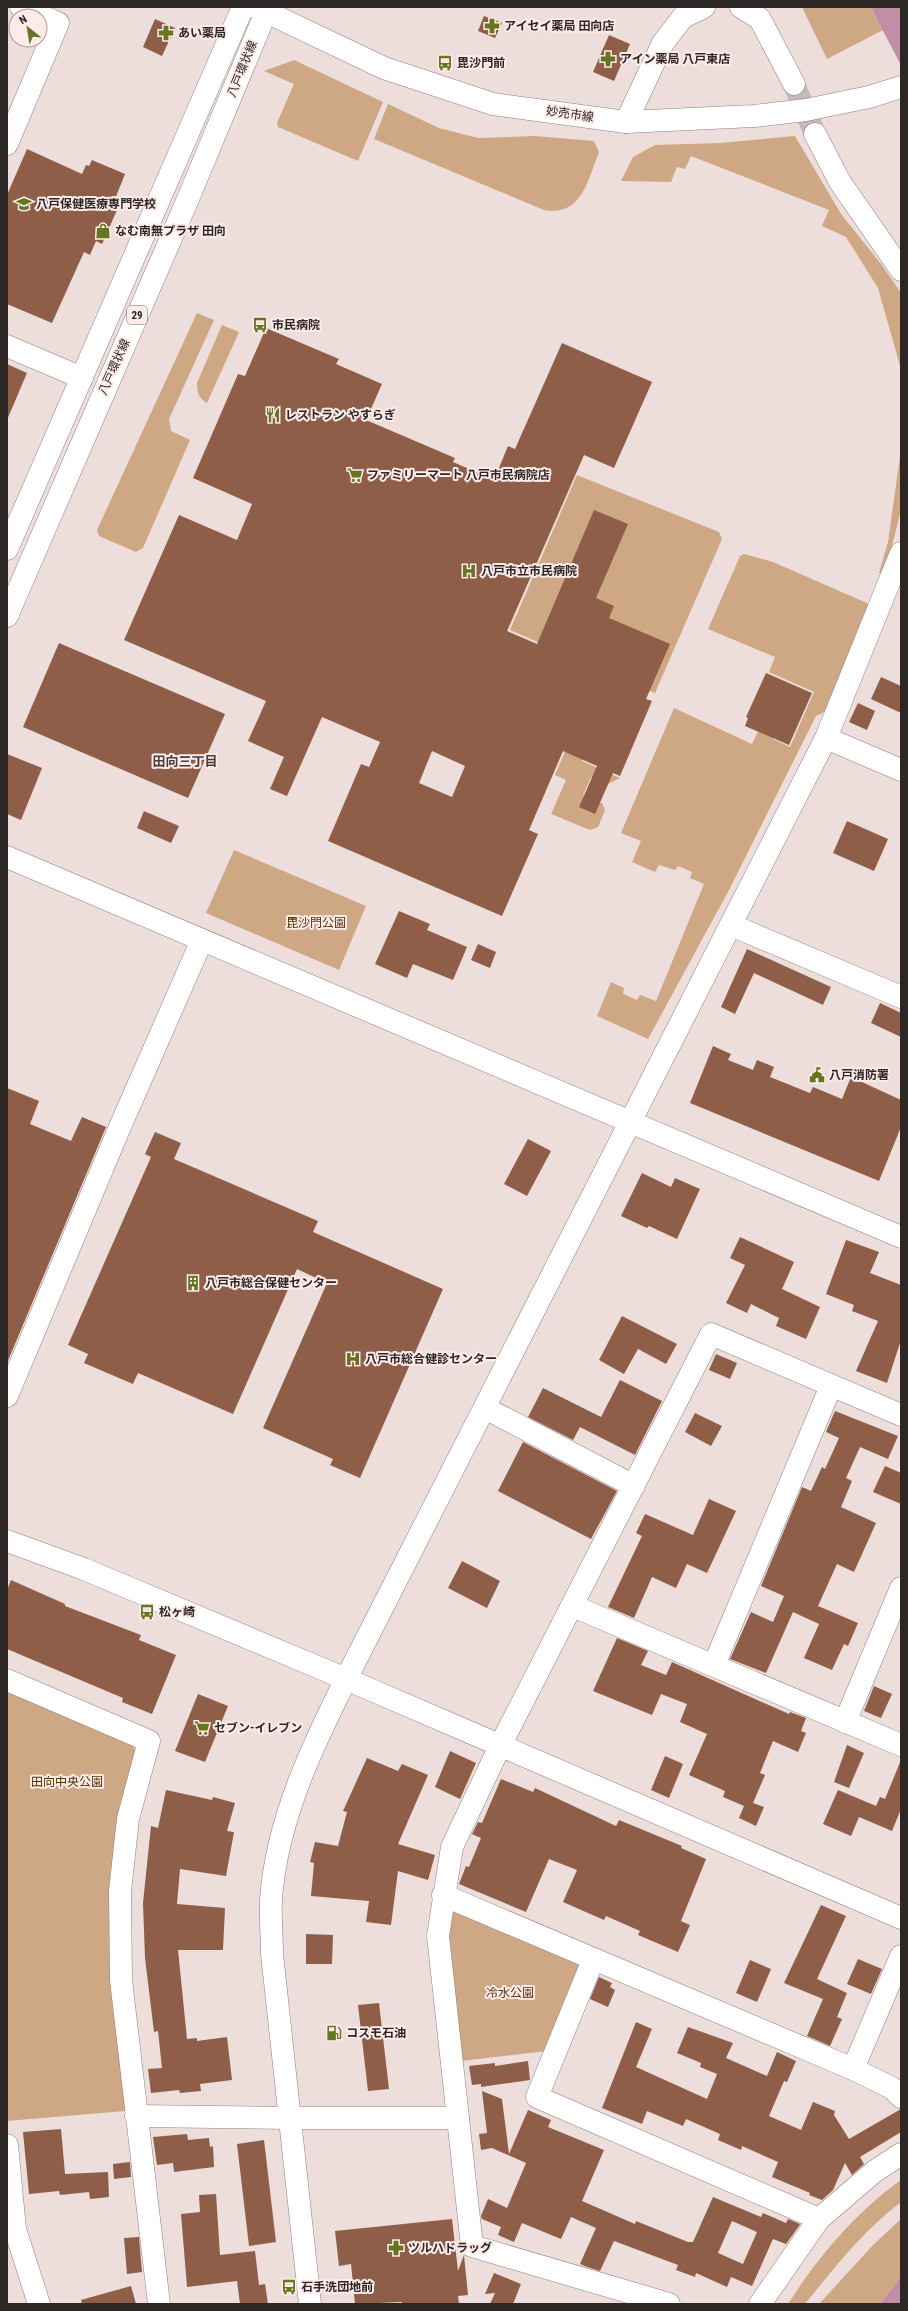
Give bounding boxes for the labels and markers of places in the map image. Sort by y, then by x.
pharmacy icon: アイセイ薬局 田向店 [483,17,501,35]
place label: アイセイ薬局 田向店 [504,19,614,33]
pharmacy icon: あい薬局 [157,24,175,42]
place label: あい薬局 [178,26,226,40]
pharmacy icon: アイン薬局 八戸東店 [599,50,617,68]
place label: アイン薬局 八戸東店 [620,52,730,66]
bus stop icon: 毘沙門前 [436,54,454,72]
place label: 毘沙門前 [457,56,505,70]
school or university icon: 八戸保健医療専門学校 [15,195,33,213]
place label: 八戸保健医療専門学校 [36,197,156,211]
shop icon: なむ南無プラザ 田向 [94,222,112,240]
place label: なむ南無プラザ 田向 [115,224,226,238]
bus stop icon: 市民病院 [251,316,269,334]
place label: 市民病院 [272,318,320,332]
restaurant icon: レストラン やすらぎ [264,406,282,424]
place label: レストラン やすらぎ [285,408,396,422]
supermarket icon: ファミリーマート 八戸市民病院店 [346,466,364,484]
place label: ファミリーマート 八戸市民病院店 [367,468,550,482]
hospital icon: 八戸市立市民病院 [460,562,478,580]
place label: 八戸市立市民病院 [481,564,577,578]
public building icon: 八戸消防署 [808,1066,826,1084]
place label: 八戸消防署 [829,1068,889,1082]
building icon: 八戸市総合保健センター [184,1274,202,1292]
place label: 八戸市総合保健センター [205,1276,337,1290]
hospital icon: 八戸市総合健診センター [344,1350,362,1368]
place label: 八戸市総合健診センター [365,1352,497,1366]
bus stop icon: 松ヶ崎 [138,1603,156,1621]
place label: 松ヶ崎 [159,1605,195,1619]
supermarket icon: セブン-イレブン [193,1719,211,1737]
place label: セブン-イレブン [214,1721,302,1735]
fuel station icon: コスモ石油 [325,2024,343,2042]
place label: コスモ石油 [346,2026,406,2040]
pharmacy icon: ツルハドラッグ [387,2239,405,2257]
place label: ツルハドラッグ [408,2241,492,2255]
bus stop icon: 石手洗団地前 [280,2278,298,2296]
place label: 石手洗団地前 [301,2280,373,2294]

